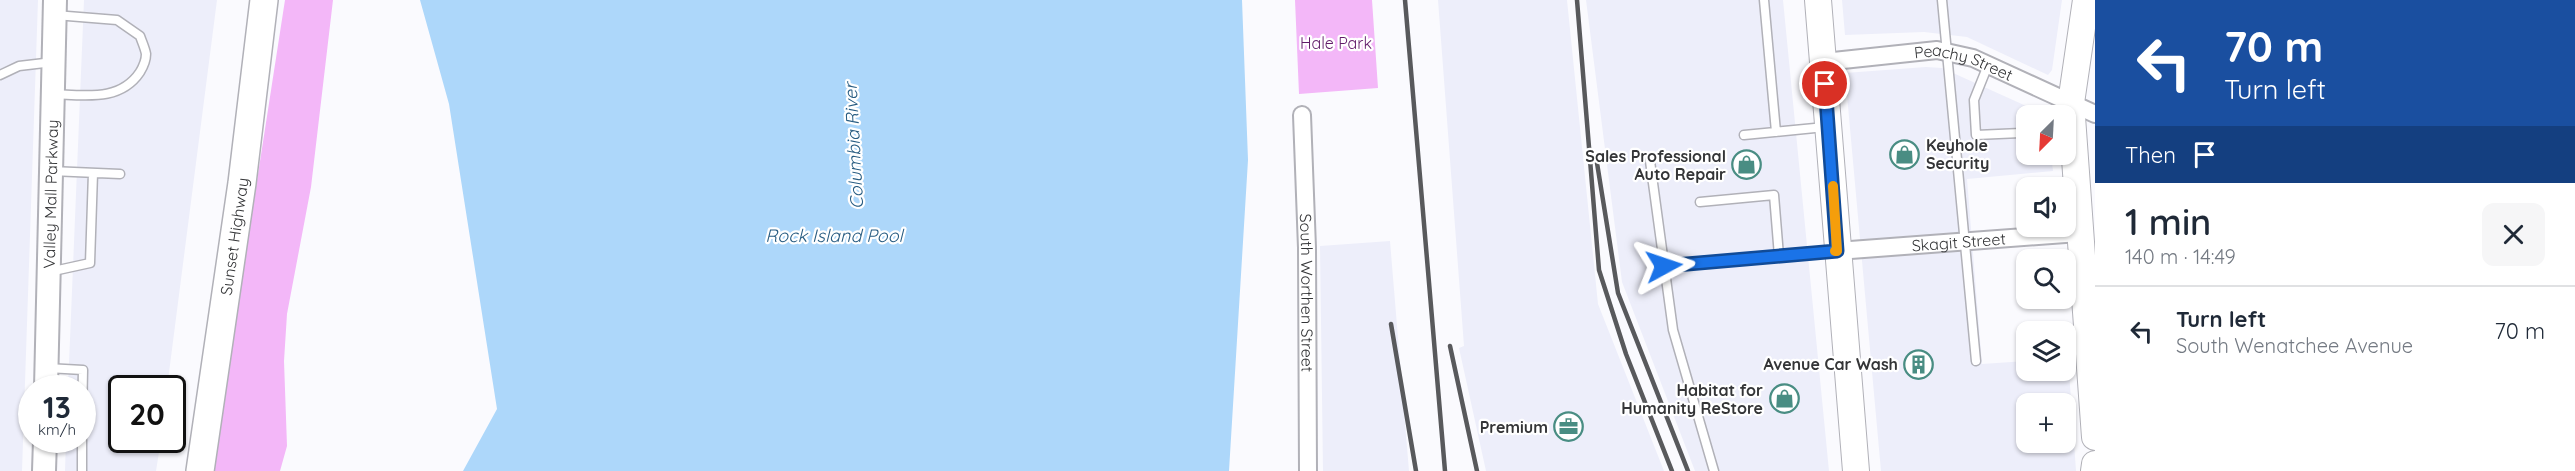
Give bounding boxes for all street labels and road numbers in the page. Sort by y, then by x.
street label: Peachy Street [1913,39,2016,85]
street label: Valley Mall Parkway [39,119,62,269]
street label: Sunset Highway [216,177,253,297]
street label: South Worthen Street [1296,213,1318,372]
street label: Skagit Street [1911,228,2006,255]

